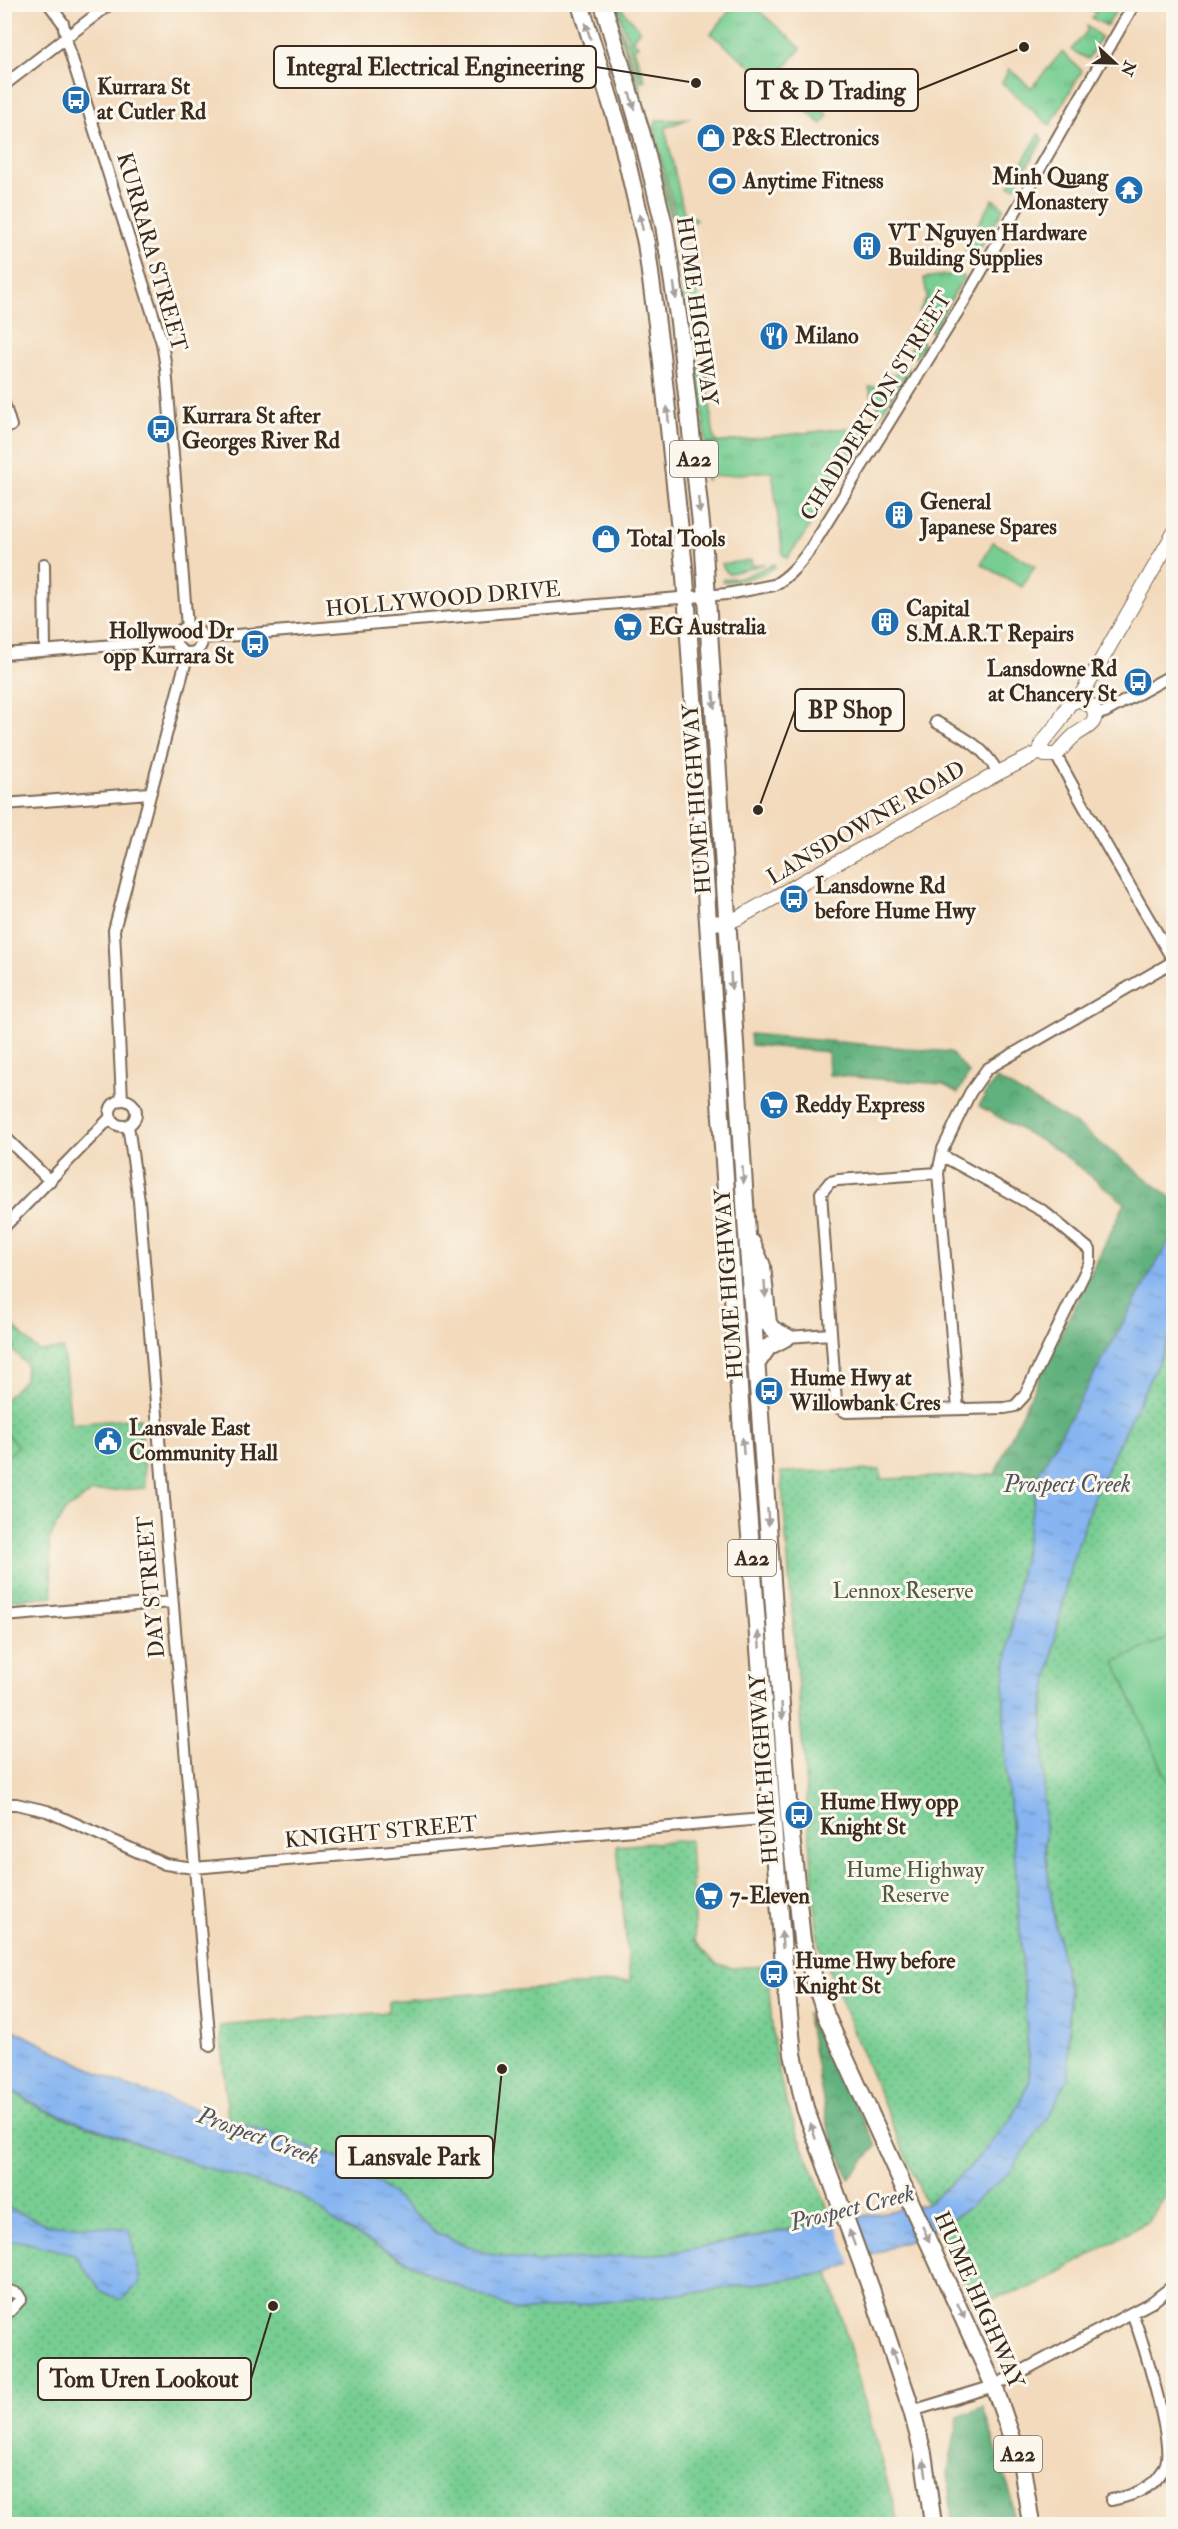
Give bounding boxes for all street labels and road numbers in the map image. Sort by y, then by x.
street label: KURRARA STREET [110,149,194,355]
street label: HUME HIGHWAY [670,214,724,408]
street label: CHADDERTON STREET [794,286,958,526]
road number: A22 [670,441,718,477]
street label: HOLLYWOOD DRIVE [324,575,562,623]
street label: HUME HIGHWAY [676,702,718,895]
street label: LANSDOWNE ROAD [762,755,970,891]
street label: HUME HIGHWAY [708,1187,750,1380]
street label: DAY STREET [131,1514,171,1659]
road number: A22 [728,1540,776,1576]
street label: HUME HIGHWAY [743,1672,785,1865]
street label: KNIGHT STREET [283,1810,479,1854]
street label: HUME HIGHWAY [927,2207,1031,2394]
road number: A22 [994,2436,1042,2472]

